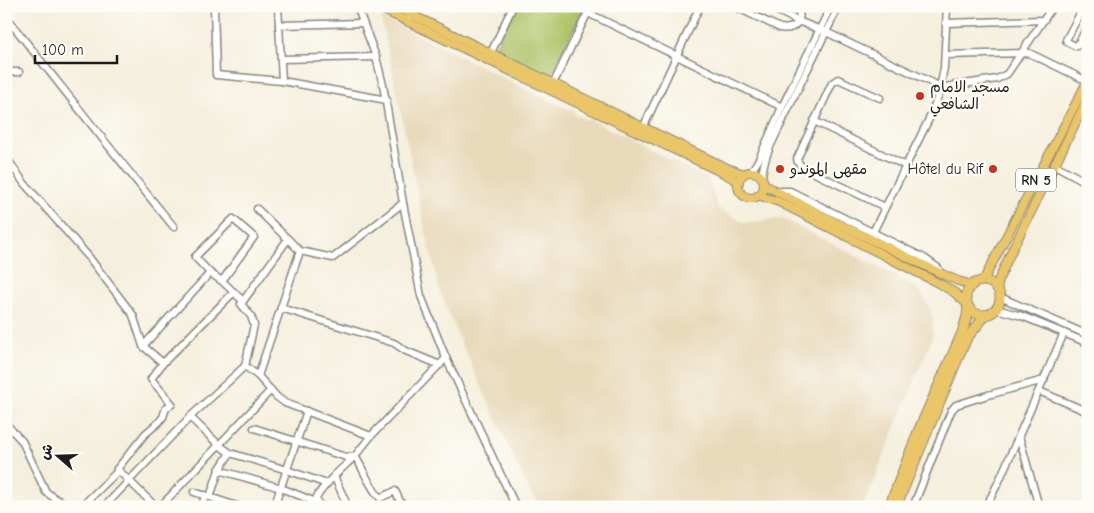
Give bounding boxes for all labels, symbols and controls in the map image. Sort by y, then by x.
scale bar [35,32,118,64]
text: 100 m [42,41,84,59]
place label: مسجد الامام الشافعي [930,78,1010,117]
marker: مسجد الامام الشافعي [914,90,926,102]
place label: مقهى الموندو [789,160,867,179]
place label: Hôtel du Rif [908,160,984,178]
marker: مقهى الموندو [774,163,786,175]
marker: Hôtel du Rif [987,163,999,175]
road number: RN 5 [1016,168,1056,192]
north arrow [32,430,82,480]
text: ش [36,442,57,462]

